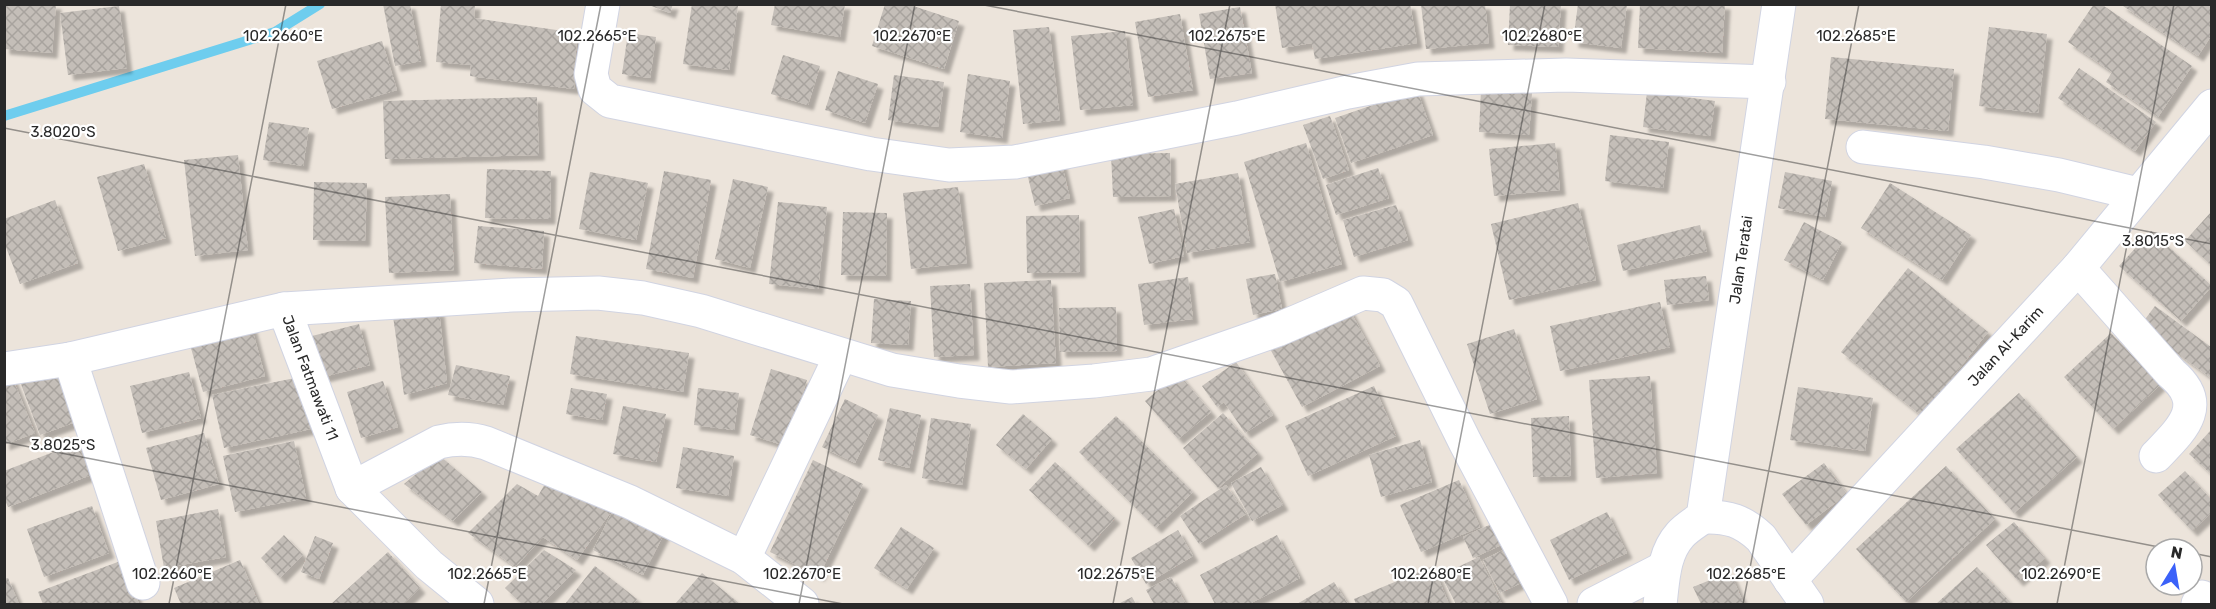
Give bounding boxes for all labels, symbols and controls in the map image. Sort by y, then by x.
text: 102.2660°E [243,27,323,45]
text: 102.2665°E [557,27,637,45]
text: 102.2670°E [873,27,951,45]
text: 102.2675°E [1188,27,1266,45]
text: 102.2680°E [1502,27,1582,45]
text: 102.2685°E [1816,27,1896,45]
text: 3.8020°S [30,123,96,141]
street label: Jalan Teratai [1726,214,1757,305]
text: 3.8015°S [2122,232,2184,250]
street label: Jalan Al-Karim [1964,302,2047,390]
street label: Jalan Fatmawati 11 [278,313,342,443]
text: 3.8025°S [31,436,95,454]
north arrow [2144,537,2204,597]
text: N [2169,542,2184,563]
text: 102.2660°E [132,565,212,583]
text: 102.2665°E [447,565,527,583]
text: 102.2670°E [763,565,841,583]
text: 102.2675°E [1077,565,1155,583]
text: 102.2680°E [1391,565,1471,583]
text: 102.2685°E [1706,565,1786,583]
text: 102.2690°E [2021,565,2101,583]

